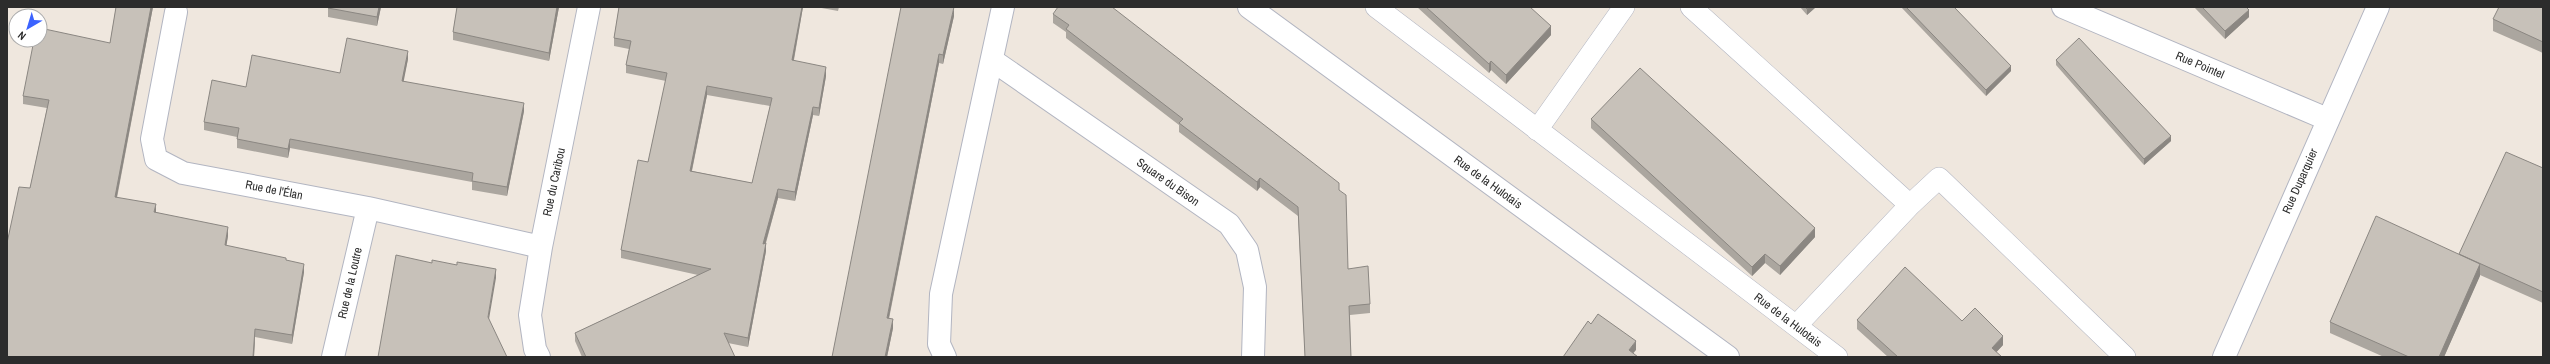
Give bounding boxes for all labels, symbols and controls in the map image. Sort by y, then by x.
north arrow [8,8,48,48]
text: N [15,28,29,43]
street label: Rue Pointel [2173,48,2227,82]
street label: Rue Duparquier [2278,145,2322,216]
street label: Rue du Caribou [539,146,569,218]
street label: Rue de la Hulotais [1451,152,1526,212]
street label: Square du Bison [1133,154,1203,210]
street label: Rue de l'Élan [244,177,304,203]
street label: Rue de la Loutre [334,246,366,320]
street label: Rue de la Hulotais [1751,289,1825,351]

